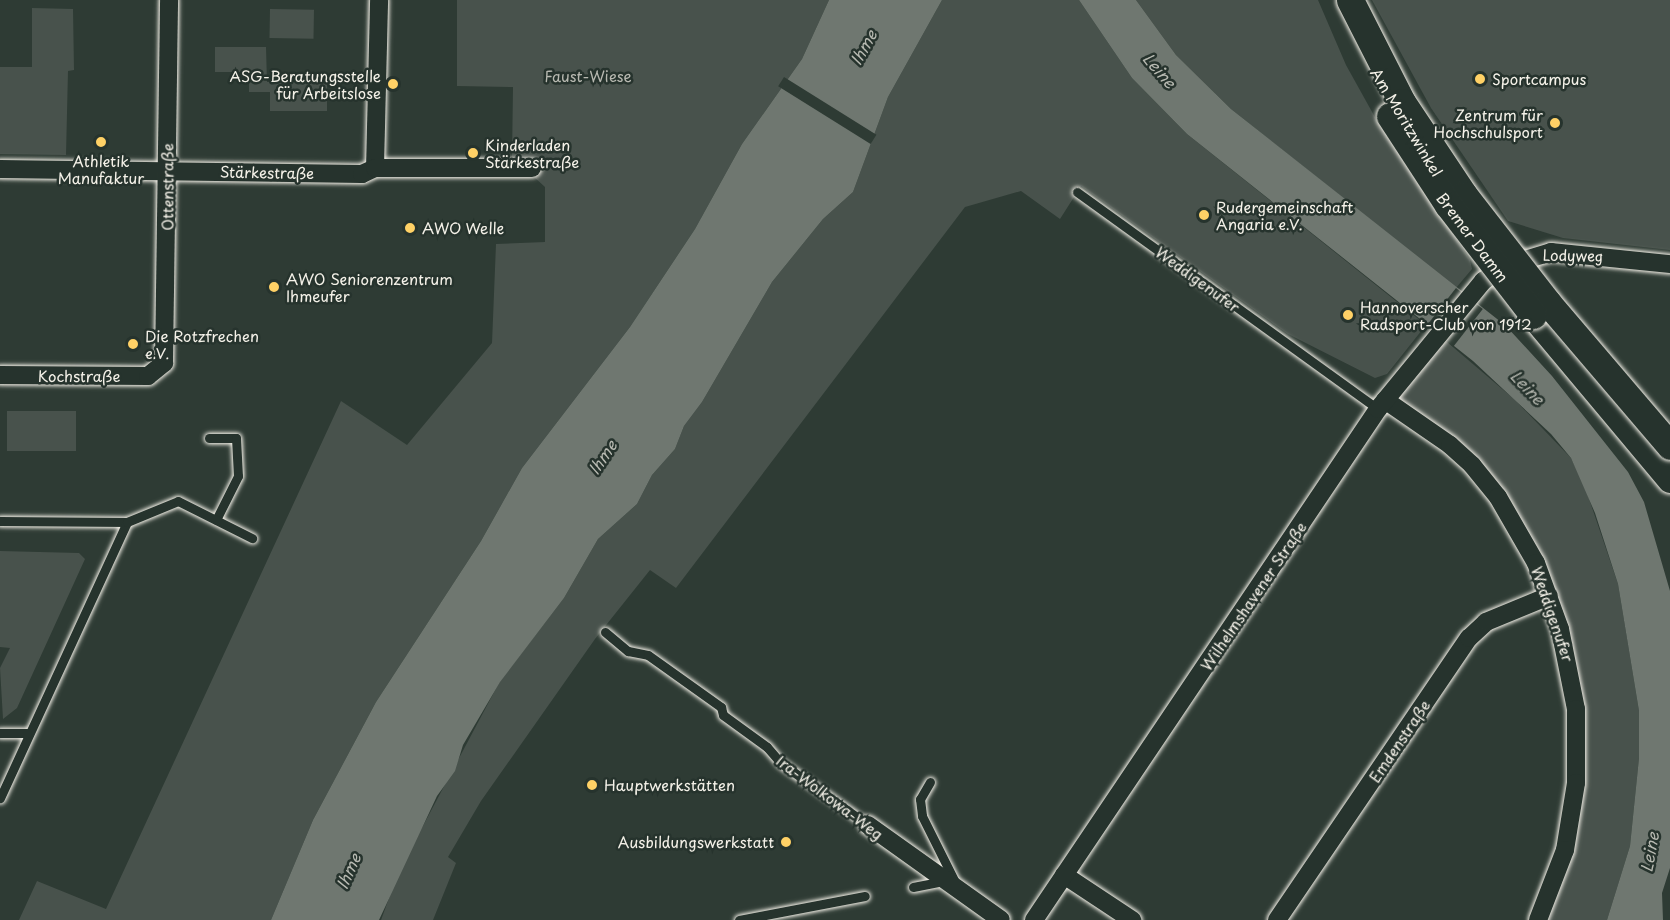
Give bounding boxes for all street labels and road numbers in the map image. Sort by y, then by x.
street label: Am Moritzwinkel [1368,65,1446,179]
street label: Ottenstraße [158,143,176,231]
street label: Stärkestraße [220,162,314,182]
street label: Bremer Damm [1433,189,1513,285]
street label: Weddigenufer [1152,242,1244,316]
street label: Lodyweg [1542,245,1604,265]
street label: Kochstraße [38,367,120,385]
street label: Wilhelmshavener Straße [1196,518,1310,674]
street label: Weddigenufer [1528,564,1578,664]
street label: Emdenstraße [1365,696,1433,786]
street label: Ira-Wolkowa-Weg [773,751,887,843]

